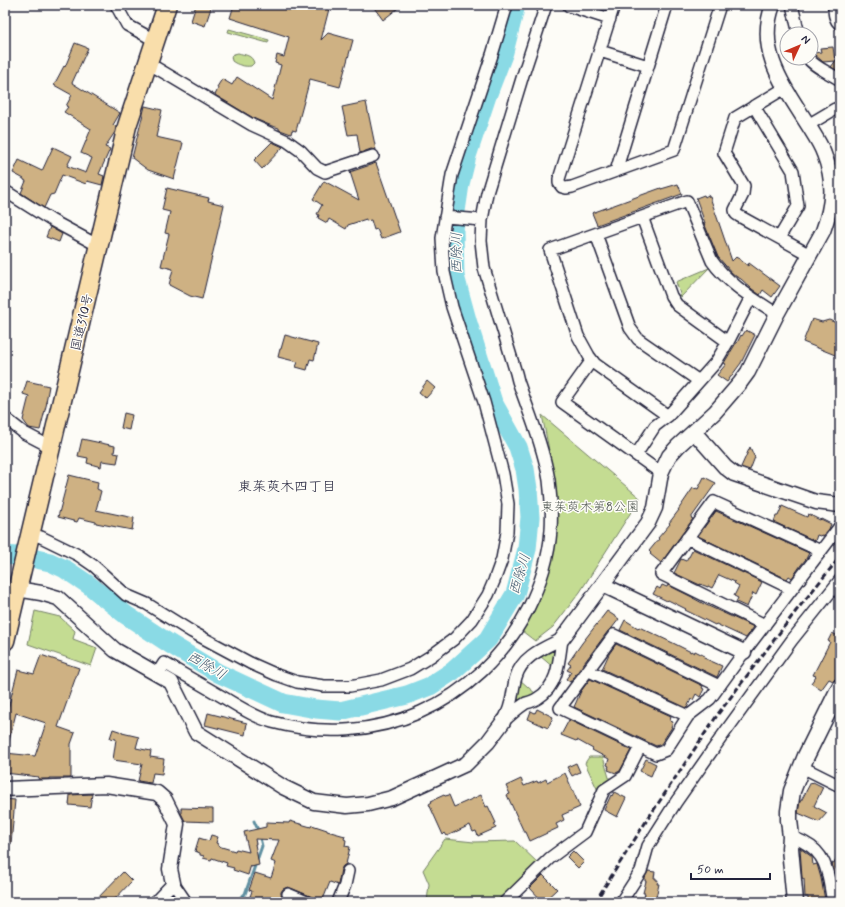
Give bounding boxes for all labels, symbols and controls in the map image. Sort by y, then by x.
north arrow [779,26,819,66]
text: N [798,32,813,47]
water label: 西除川 [448,232,466,274]
street label: 国道310号 [68,292,97,353]
district label: 東茱萸木四丁目 [238,478,336,496]
park label: 東茱萸木第8公園 [541,499,639,516]
water label: 西除川 [505,552,535,597]
water label: 西除川 [184,648,229,684]
scale bar [691,855,770,881]
text: 50 m [697,862,724,878]

